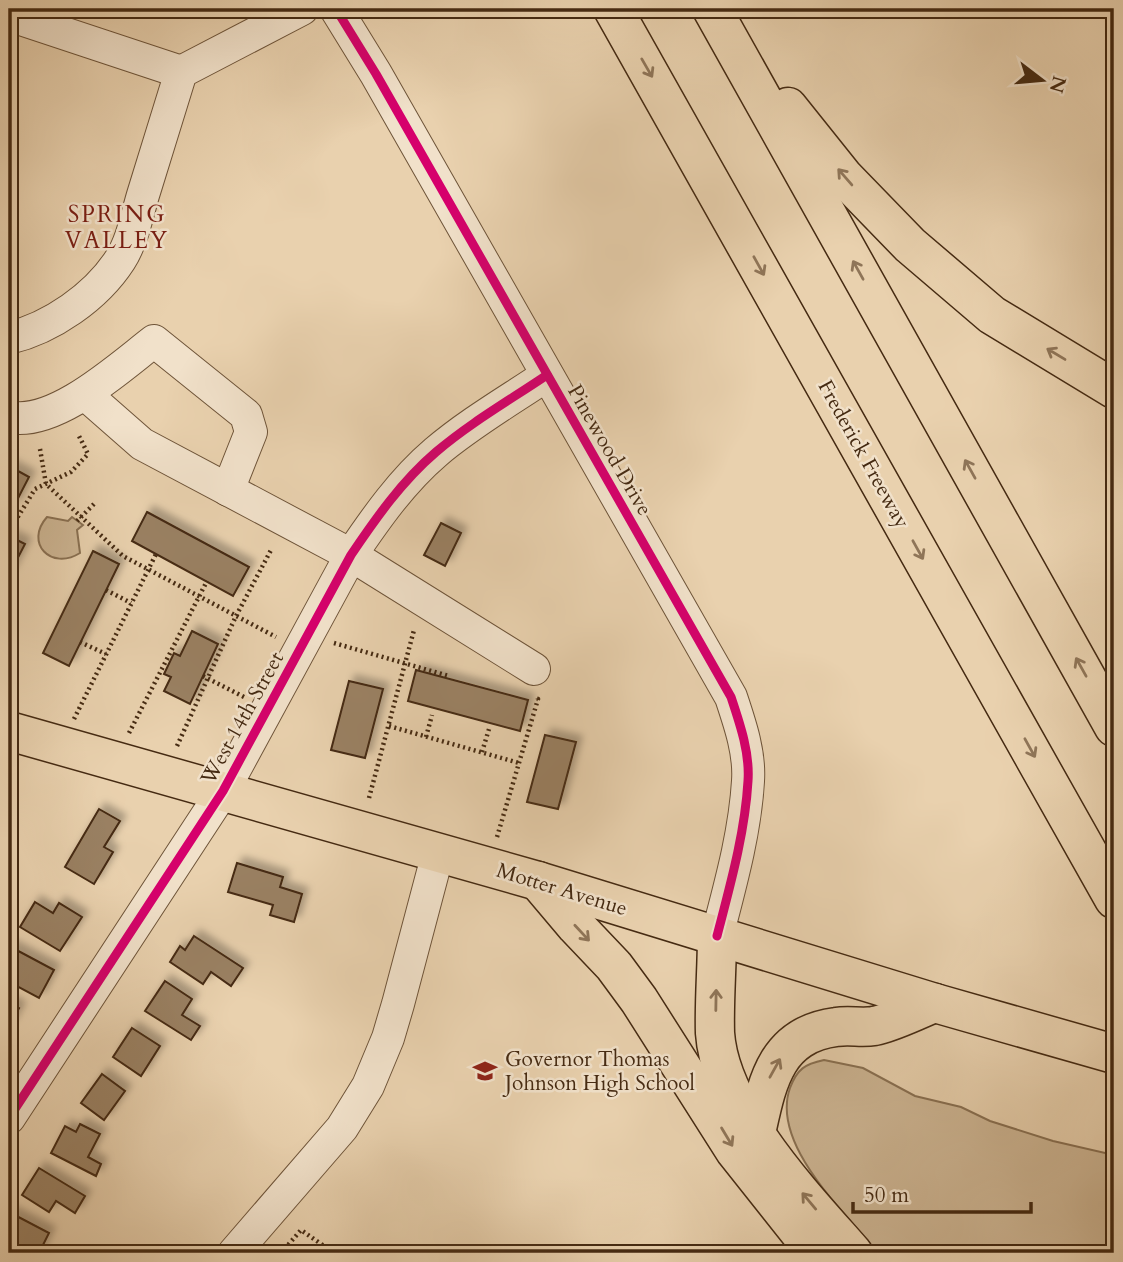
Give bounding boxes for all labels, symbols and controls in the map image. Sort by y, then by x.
north arrow [1007,46,1078,116]
one-way arrow [641,57,654,78]
text: N [1042,73,1072,96]
one-way arrow [837,169,853,187]
district label: SPRING VALLEY [65,199,169,256]
one-way arrow [753,255,766,276]
one-way arrow [851,260,864,281]
one-way arrow [1046,346,1066,360]
street label: Frederick Freeway [811,375,916,534]
street label: Pinewood Drive [560,379,659,521]
one-way arrow [963,459,977,479]
one-way arrow [912,539,925,560]
street label: West 14th Street [193,646,291,791]
one-way arrow [1074,657,1087,678]
one-way arrow [1023,738,1037,758]
street label: Motter Avenue [493,856,631,923]
one-way arrow [574,924,591,941]
one-way arrow [710,989,723,1012]
place label: Governor Thomas Johnson High School [502,1045,695,1098]
school or university icon: Governor Thomas Johnson High School [471,1057,499,1085]
one-way arrow [768,1059,782,1079]
one-way arrow [721,1127,735,1147]
scale bar [853,1171,1032,1215]
text: 50 m [864,1181,909,1210]
one-way arrow [801,1192,817,1210]

